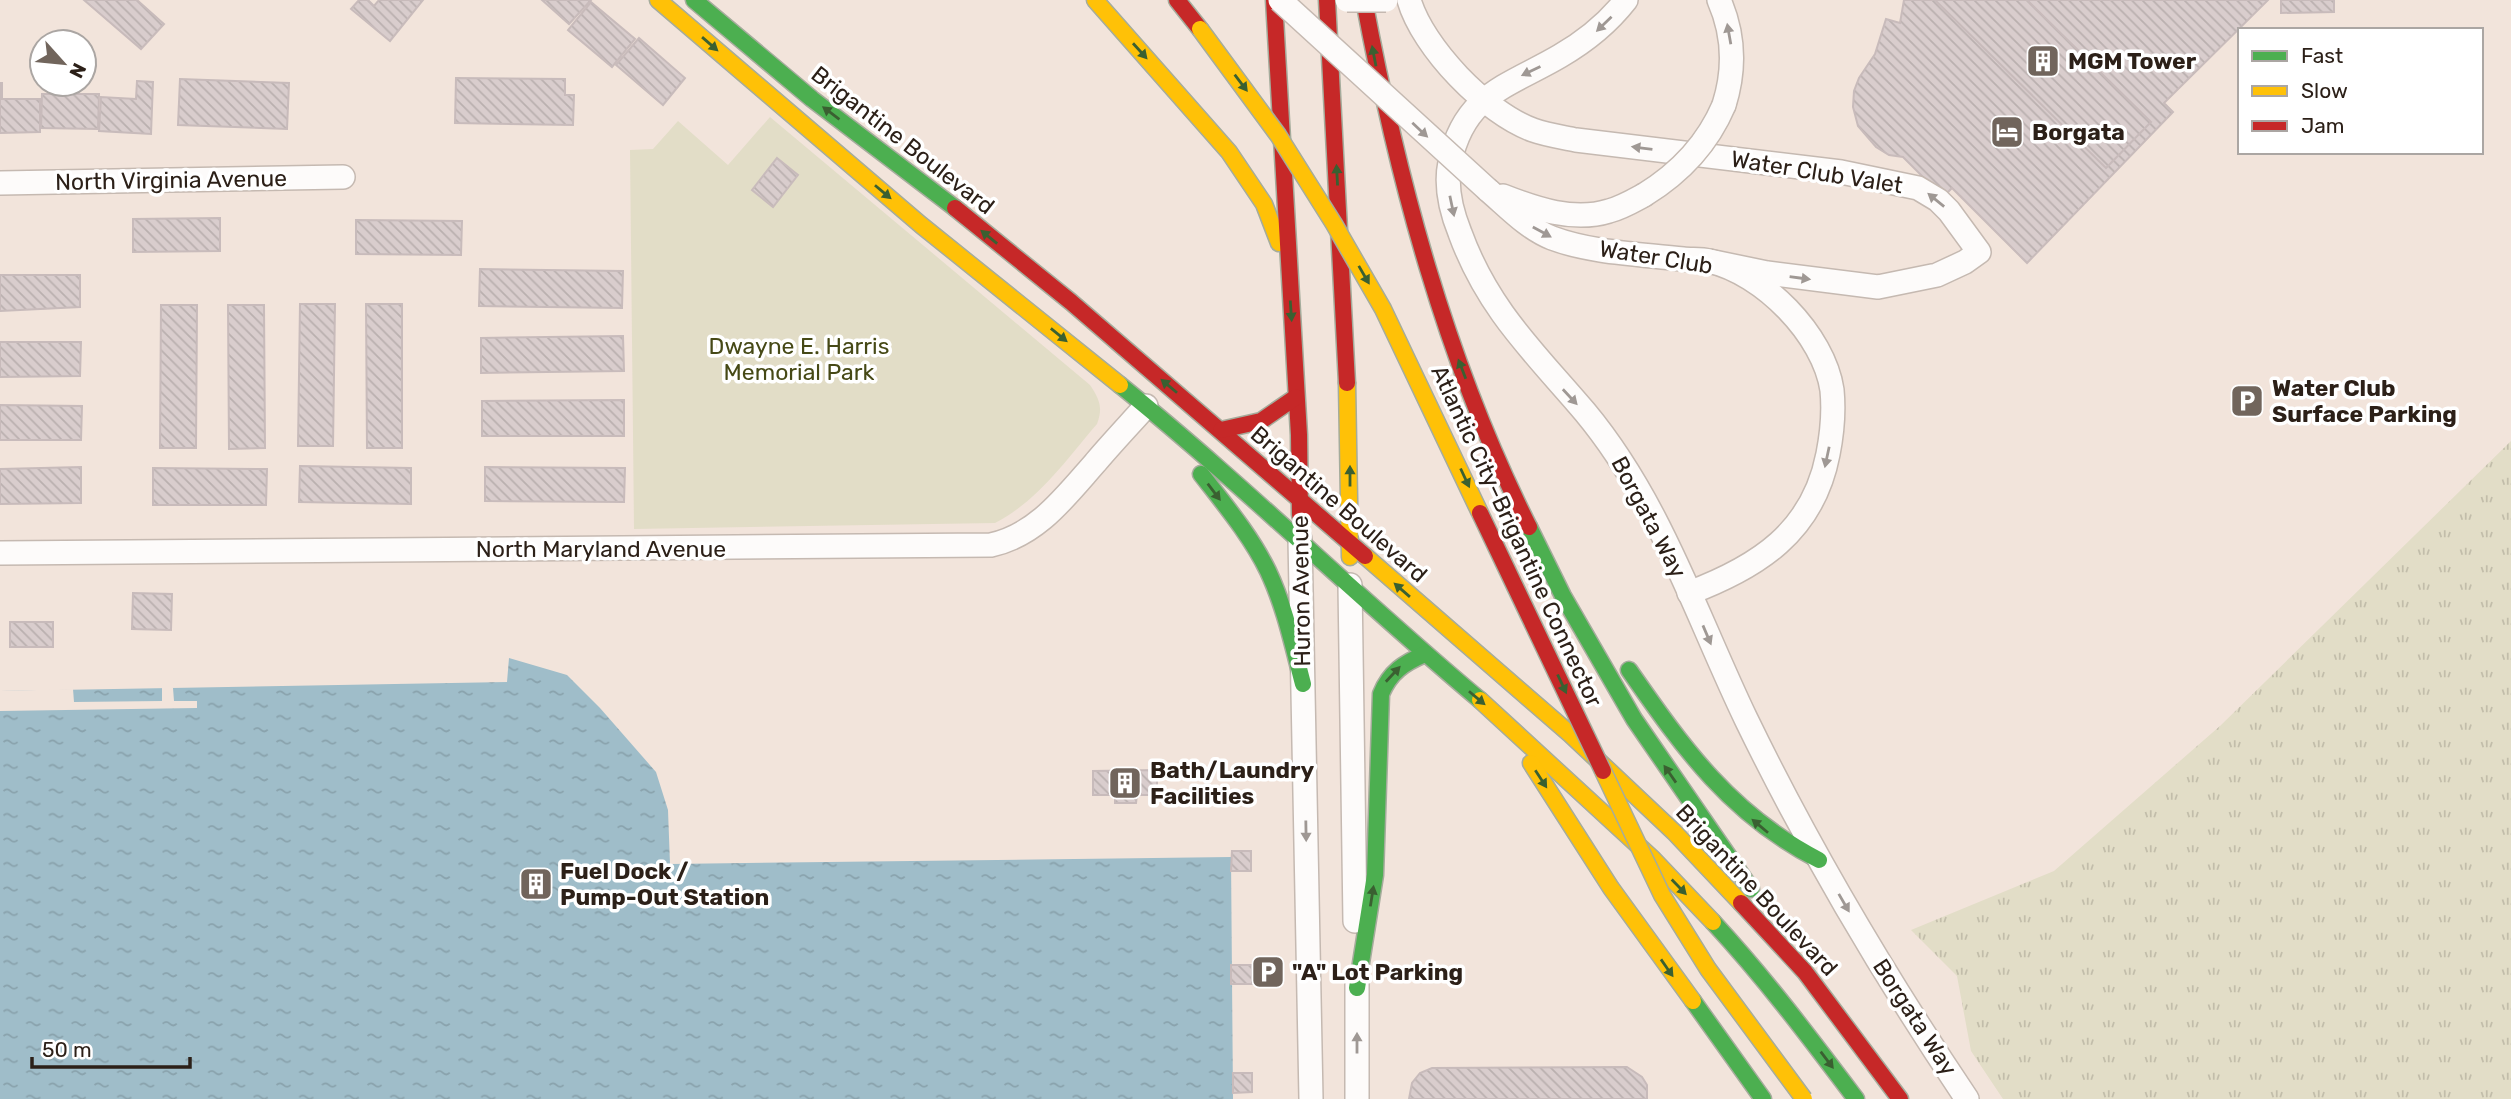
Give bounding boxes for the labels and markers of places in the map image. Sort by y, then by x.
building icon: MGM Tower [2024,42,2062,80]
place label: MGM Tower [2068,47,2197,75]
hotel icon: Borgata [1988,113,2026,151]
place label: Borgata [2032,118,2125,146]
place label: Water Club Surface Parking [2272,374,2457,428]
parking icon: Water Club Surface Parking [2228,382,2266,420]
place label: Bath/Laundry Facilities [1150,756,1314,810]
building icon: Bath/Laundry Facilities [1106,764,1144,802]
place label: Fuel Dock / Pump-Out Station [560,857,769,911]
building icon: Fuel Dock / Pump-Out Station [517,865,555,903]
parking icon: "A" Lot Parking [1249,953,1287,991]
place label: "A" Lot Parking [1292,958,1463,986]

